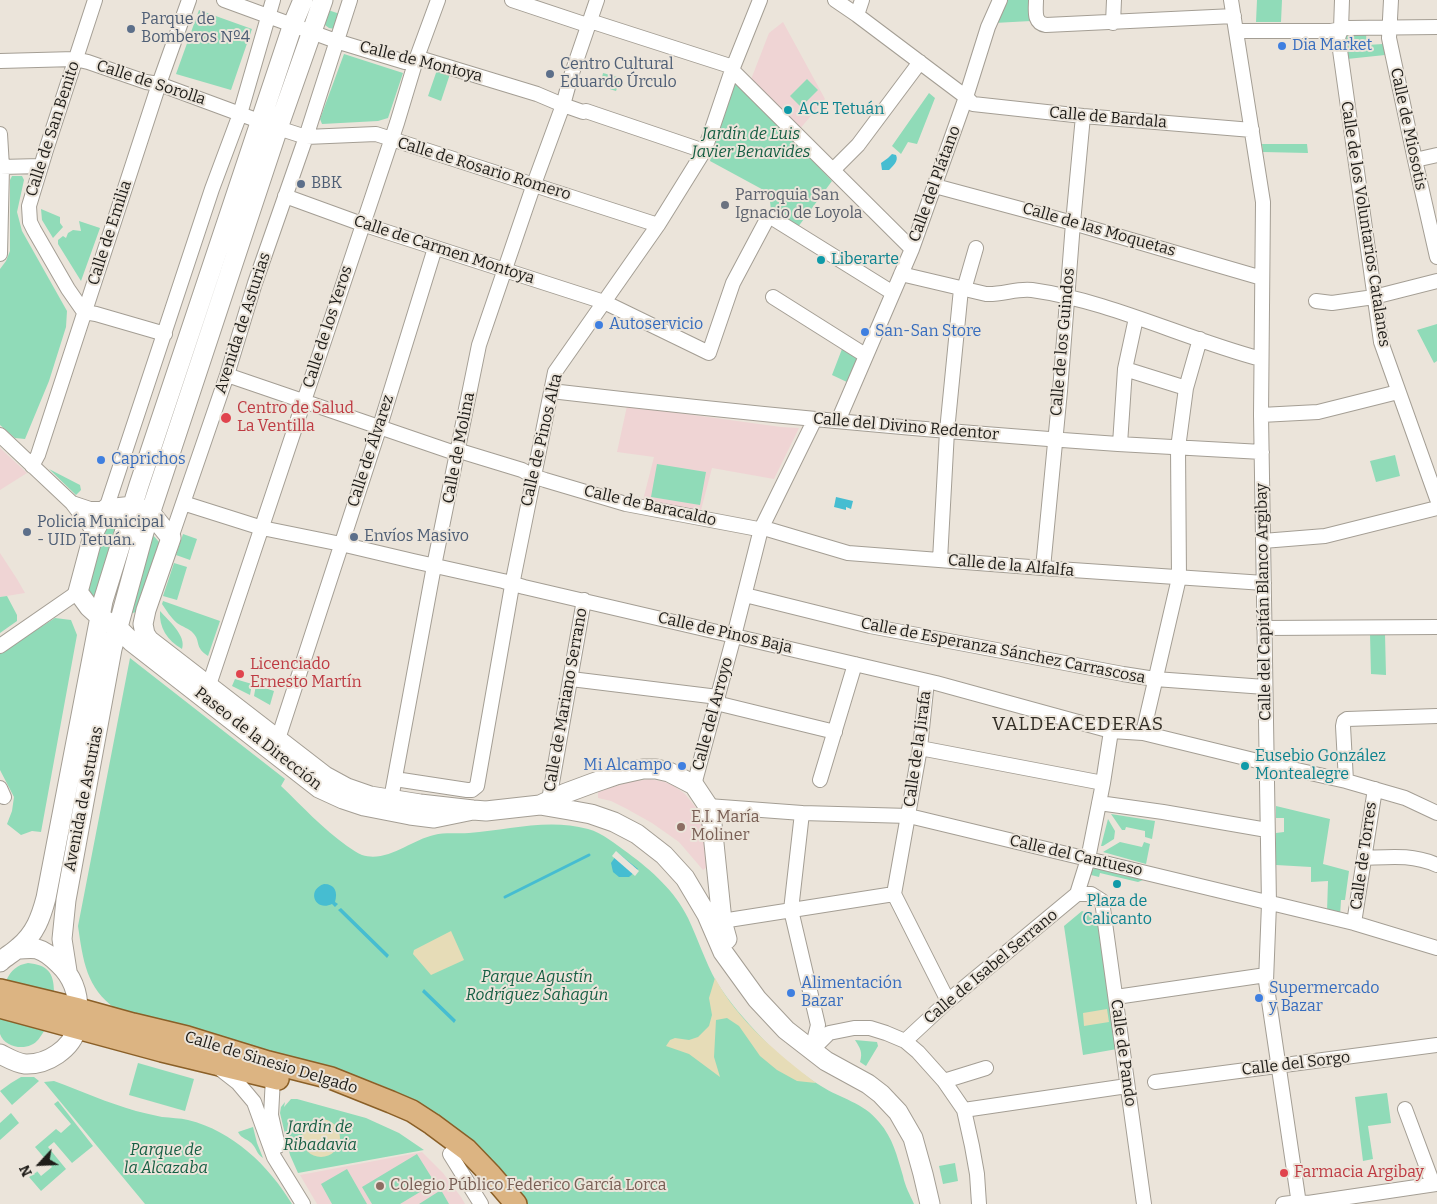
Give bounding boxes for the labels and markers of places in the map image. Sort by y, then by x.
place label: Parque de Bomberos Nº4 [141,10,250,48]
marker: Parque de Bomberos Nº4 [125,23,137,35]
place label: Dia Market [1292,36,1372,56]
marker: Dia Market [1276,40,1288,52]
place label: Centro Cultural Eduardo Úrculo [560,55,677,93]
marker: Centro Cultural Eduardo Úrculo [544,68,556,80]
place label: ACE Tetuán [798,100,884,120]
marker: ACE Tetuán [782,104,794,116]
place label: BBK [311,174,342,194]
marker: BBK [295,178,307,190]
place label: Parroquia San Ignacio de Loyola [735,186,863,224]
marker: Parroquia San Ignacio de Loyola [719,199,731,211]
place label: Liberarte [831,250,899,270]
marker: Liberarte [815,254,827,266]
place label: Autoservicio [609,315,703,335]
marker: Autoservicio [593,319,605,331]
place label: San-San Store [875,322,981,342]
marker: San-San Store [859,326,871,338]
place label: Centro de Salud La Ventilla [237,399,354,437]
marker: Centro de Salud La Ventilla [219,411,233,425]
place label: Caprichos [111,450,186,470]
marker: Caprichos [95,454,107,466]
place label: Policía Municipal - UID Tetuán. [37,513,164,551]
marker: Policía Municipal - UID Tetuán. [21,526,33,538]
place label: Envíos Masivo [364,527,469,547]
marker: Envíos Masivo [348,531,360,543]
place label: Licenciado Ernesto Martín [250,655,362,693]
marker: Licenciado Ernesto Martín [234,668,246,680]
place label: Eusebio González Montealegre [1255,747,1386,785]
place label: Mi Alcampo [583,756,672,776]
marker: Mi Alcampo [676,760,688,772]
marker: Eusebio González Montealegre [1239,760,1251,772]
place label: E.I. María Moliner [691,808,759,846]
marker: E.I. María Moliner [675,821,687,833]
marker: Plaza de Calicanto [1111,878,1123,890]
place label: Plaza de Calicanto [1082,892,1152,930]
place label: Alimentación Bazar [801,974,902,1012]
place label: Supermercado y Bazar [1269,979,1379,1017]
marker: Alimentación Bazar [785,987,797,999]
marker: Supermercado y Bazar [1253,992,1265,1004]
place label: Farmacia Argibay [1294,1163,1424,1183]
marker: Farmacia Argibay [1278,1167,1290,1179]
place label: Colegio Público Federico García Lorca [390,1176,666,1196]
marker: Colegio Público Federico García Lorca [374,1180,386,1192]

